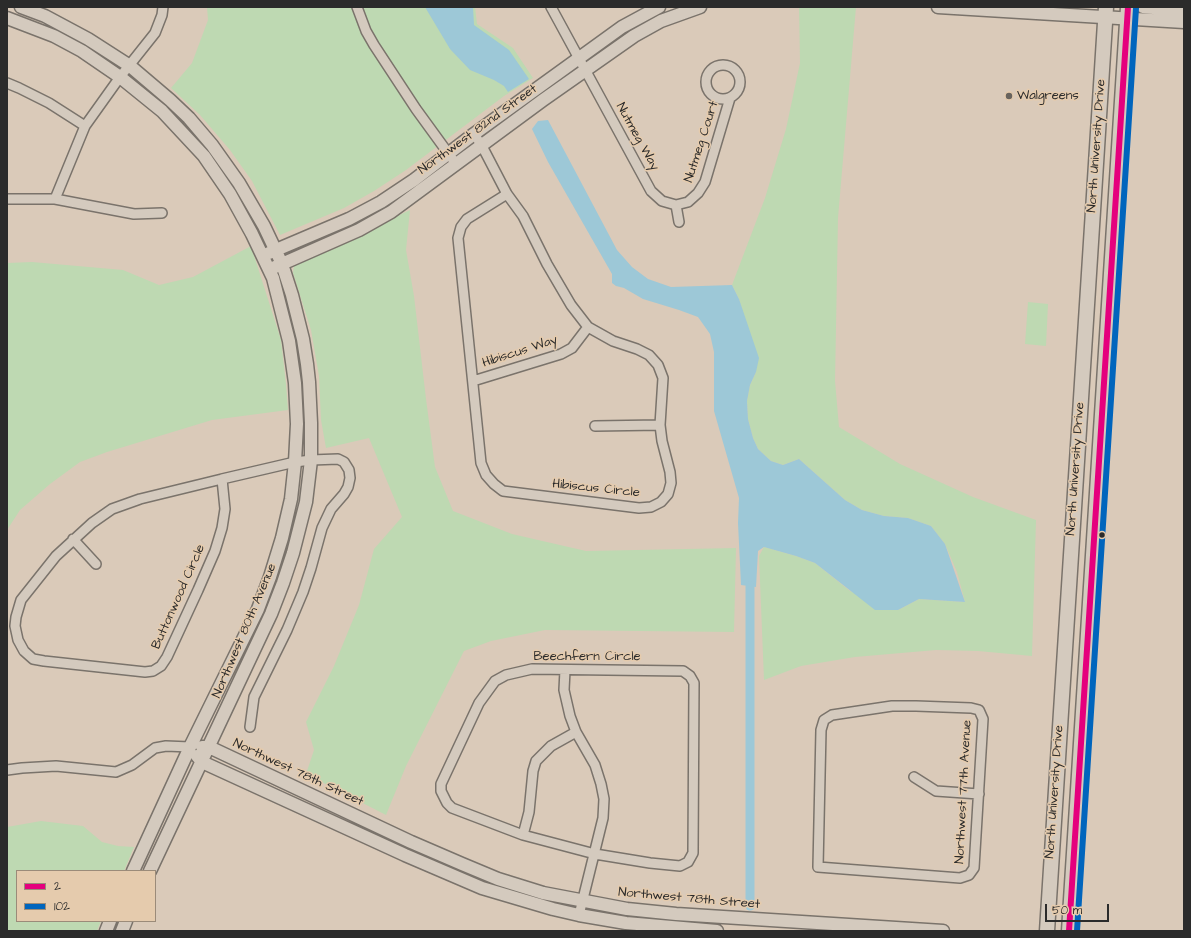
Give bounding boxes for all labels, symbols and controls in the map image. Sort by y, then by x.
street label: North University Drive [1085,79,1109,213]
street label: Northwest 82nd Street [415,82,541,178]
place label: Walgreens [1017,88,1079,104]
marker: Walgreens [1004,91,1014,101]
street label: Nutmeg Court [682,99,722,185]
street label: Nutmeg Way [612,100,662,174]
street label: Hibiscus Way [480,333,560,371]
street label: North University Drive [1064,402,1088,536]
street label: Hibiscus Circle [552,477,640,501]
unlabelled marker [1097,530,1107,540]
street label: Buttonwood Circle [149,542,209,652]
street label: Northwest 80th Avenue [210,561,280,701]
street label: Beechfern Circle [533,649,641,665]
street label: Northwest 77th Avenue [952,720,976,864]
street label: North University Drive [1043,725,1067,859]
street label: Northwest 78th Street [230,736,366,810]
legend [16,870,156,922]
text: 2 [54,878,61,895]
street label: Northwest 78th Street [617,885,761,913]
scale bar [1047,896,1111,922]
text: 102 [54,898,70,915]
text: 50 m [1052,902,1082,919]

